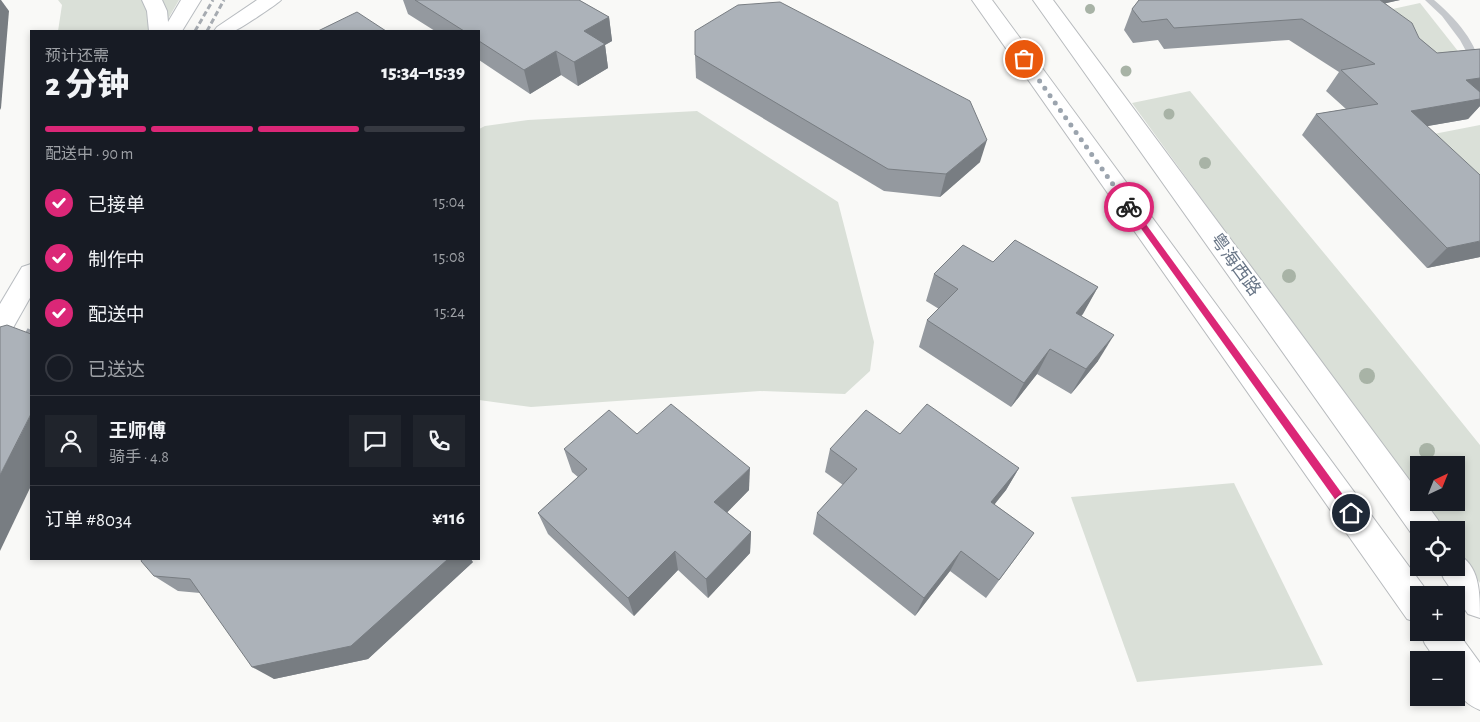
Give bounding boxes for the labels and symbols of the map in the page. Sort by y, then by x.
pin [1003,38,1045,80]
courier [1104,182,1154,232]
street label: 粤海西路 [1207,229,1265,299]
north arrow [1410,456,1465,511]
pin [1330,492,1372,534]

